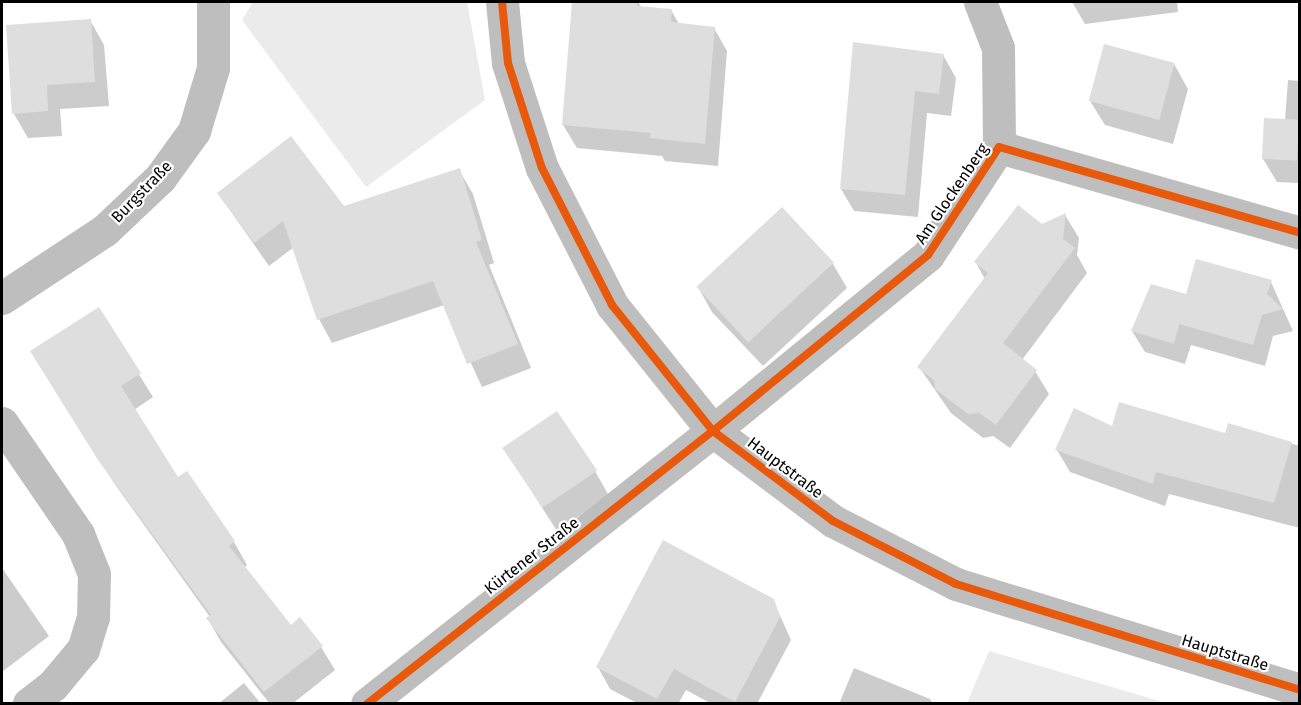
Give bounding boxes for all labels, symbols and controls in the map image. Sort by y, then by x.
street label: Am Glockenberg [911,140,993,248]
street label: Burgstraße [108,157,176,227]
street label: Hauptstraße [743,433,827,503]
street label: Kürtener Straße [481,513,583,599]
street label: Hauptstraße [1179,631,1271,675]

